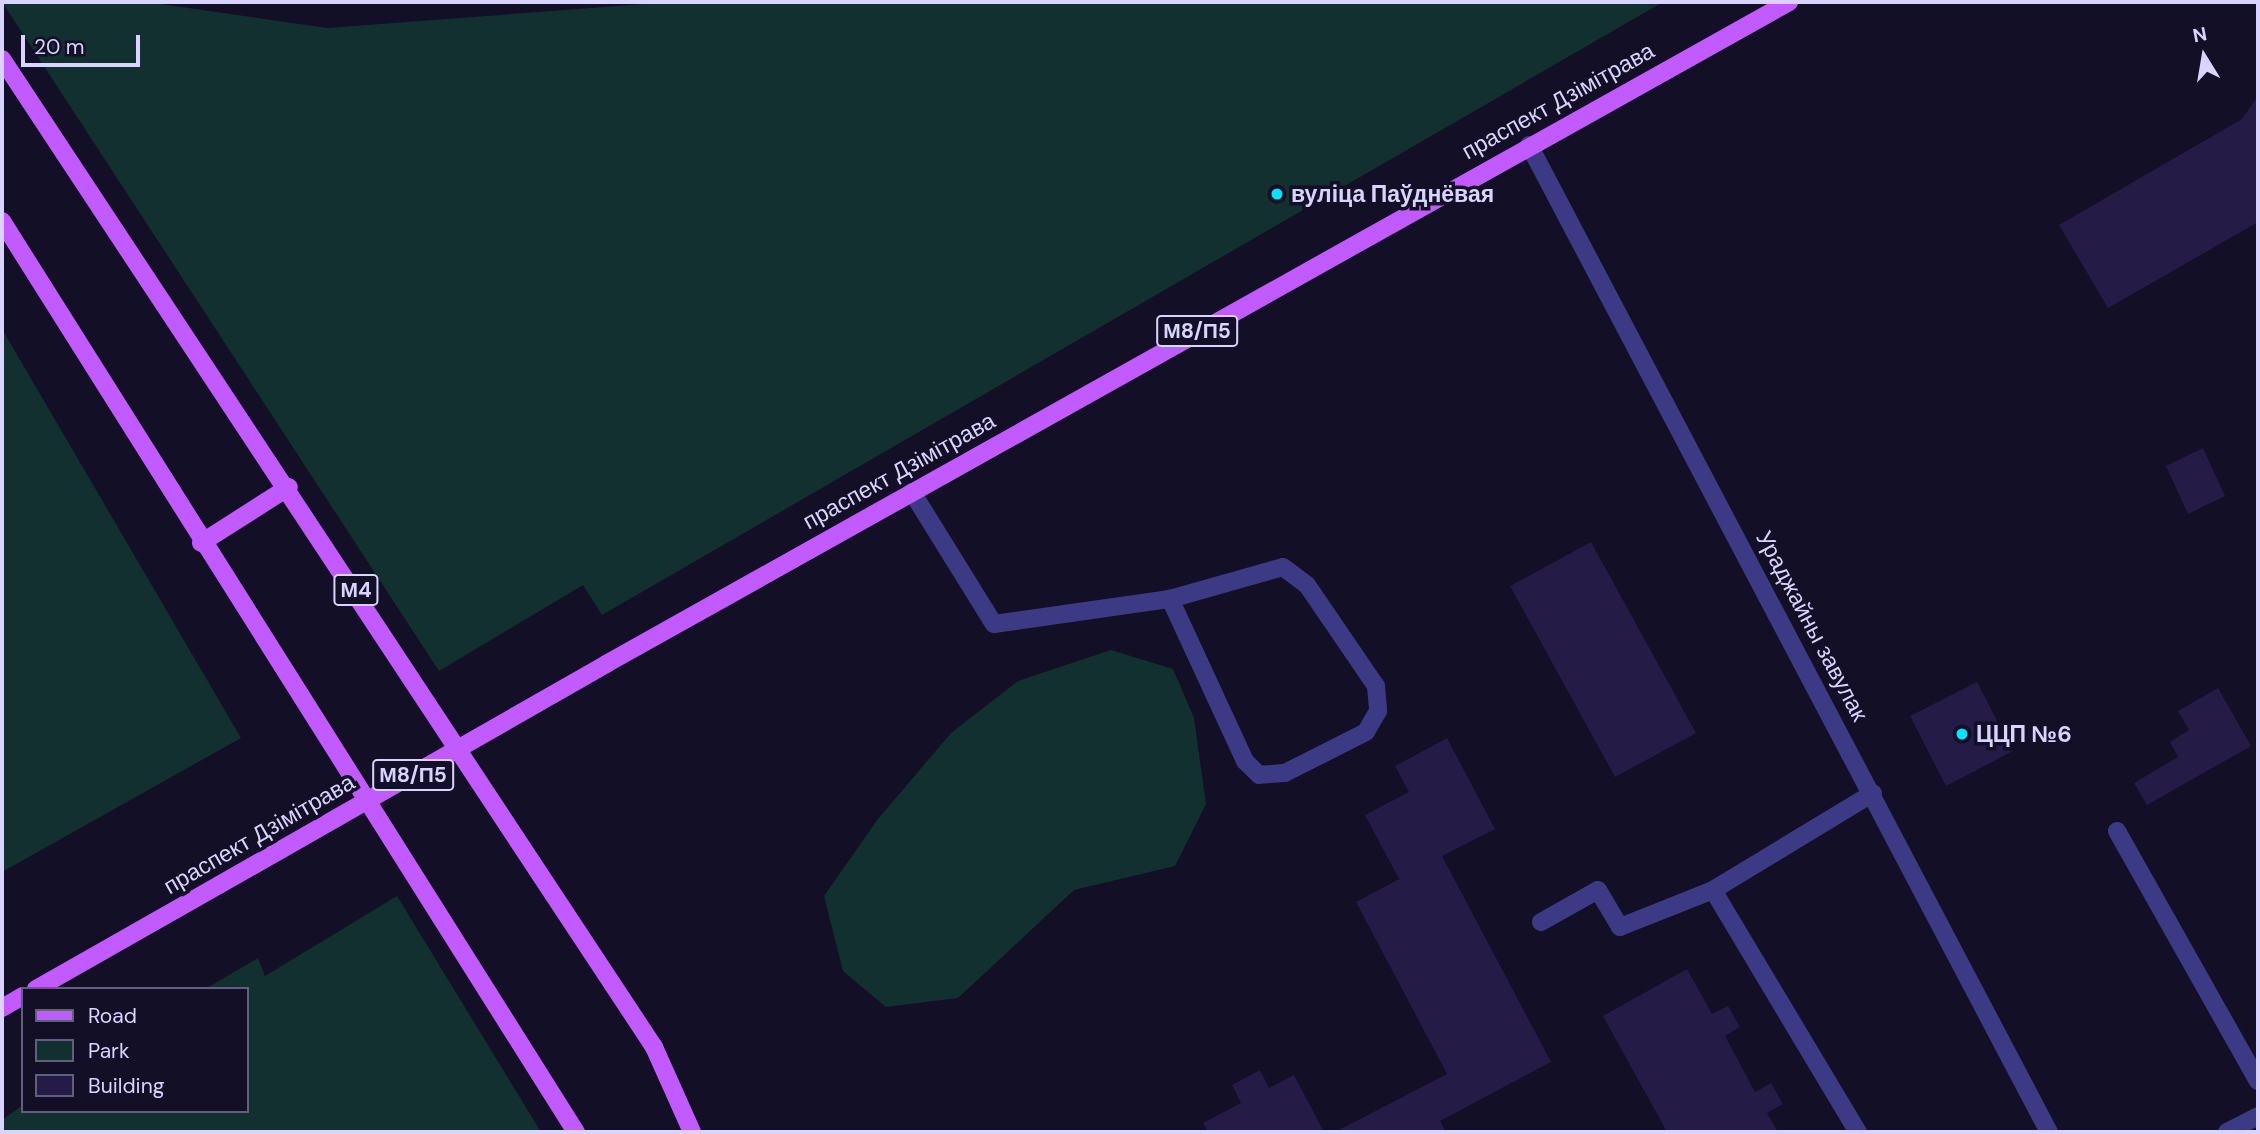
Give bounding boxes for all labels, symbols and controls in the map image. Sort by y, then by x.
scale bar [24,21,144,65]
north arrow [2169,21,2239,91]
text: N [2191,21,2209,48]
text: 20 m [34,33,85,61]
street label: праспект Дзімітрава [1457,37,1659,165]
place label: вуліца Паўднёвая [1291,180,1494,208]
marker: вуліца Паўднёвая [1269,186,1285,202]
road number: М8/П5 [1155,314,1239,348]
street label: праспект Дзімітрава [798,407,1000,535]
street label: Ураджайны завулак [1750,526,1874,726]
road number: М4 [333,572,379,608]
place label: ЦЦП №6 [1976,720,2072,748]
marker: ЦЦП №6 [1954,726,1970,742]
road number: М8/П5 [371,758,455,792]
street label: праспект Дзімітрава [159,768,359,900]
legend [21,987,248,1113]
text: Road [88,1002,137,1030]
text: Park [88,1037,129,1065]
text: Building [88,1072,164,1100]

